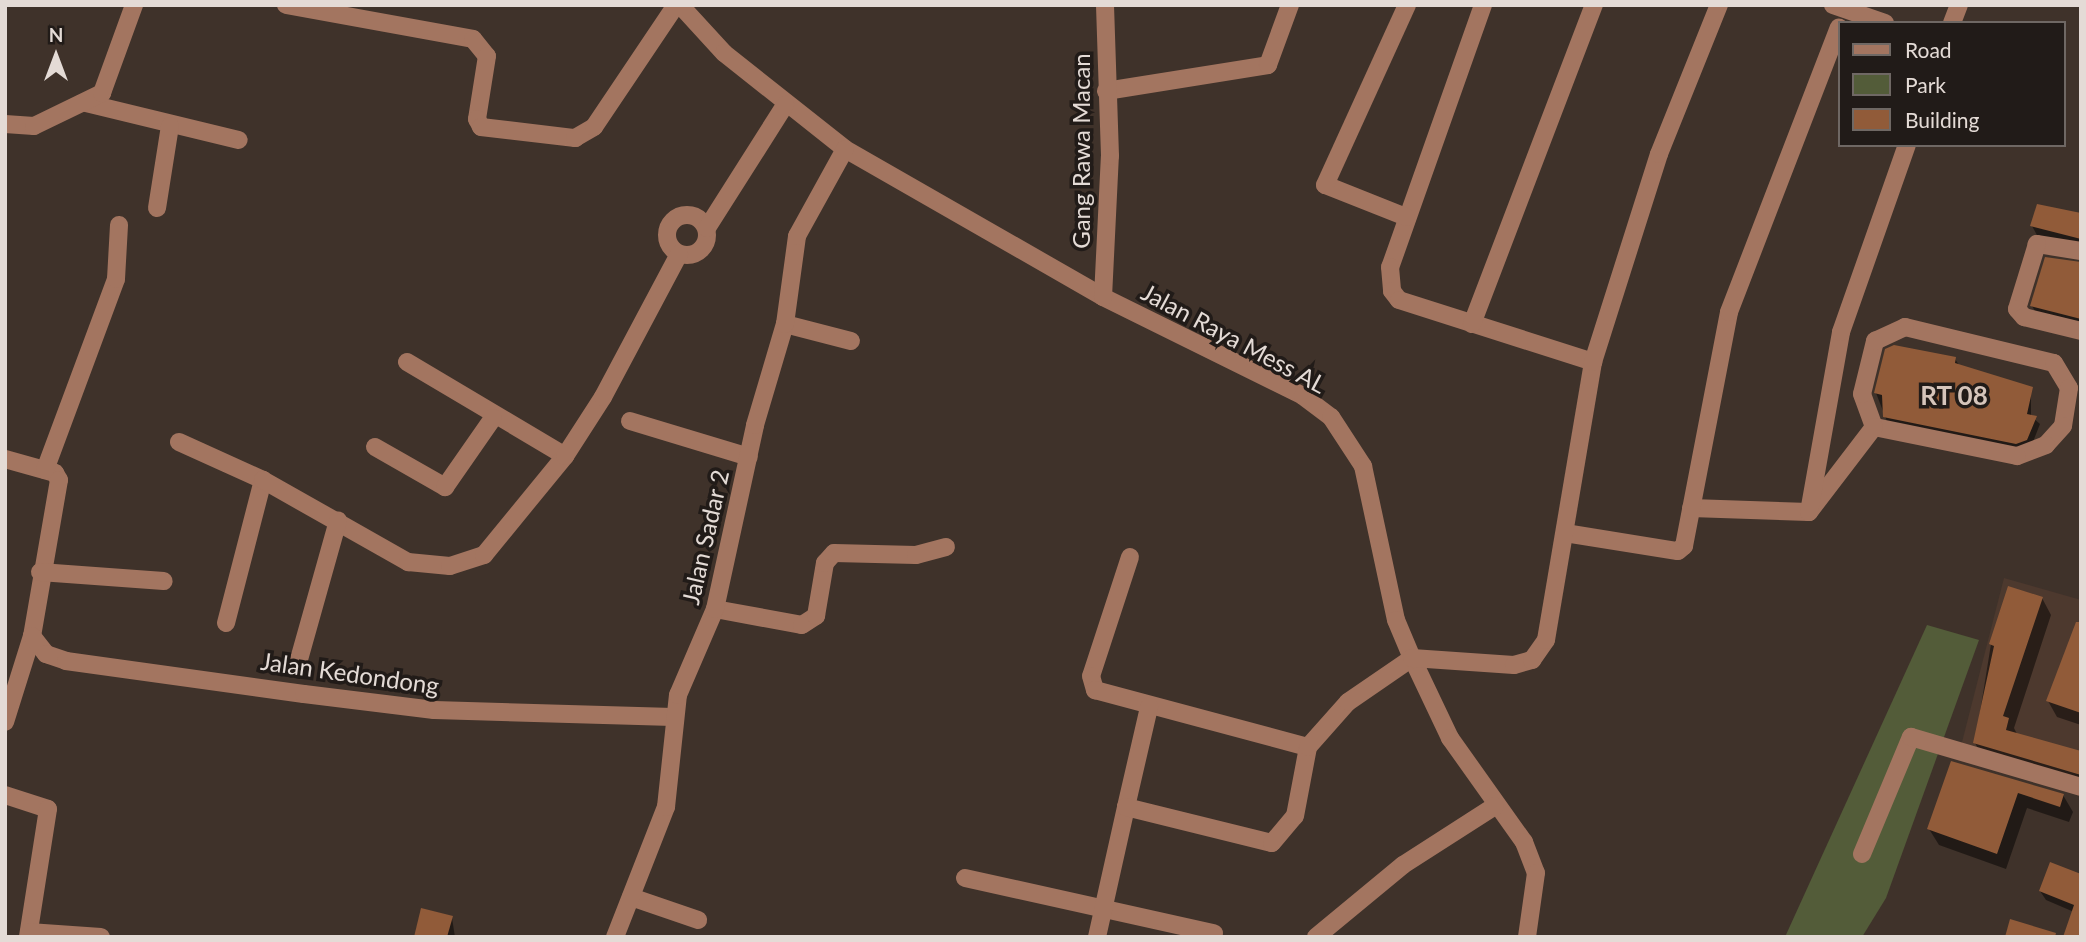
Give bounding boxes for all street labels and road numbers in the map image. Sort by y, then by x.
street label: Gang Rawa Macan [1067,53,1095,249]
street label: Jalan Raya Mess AL [1137,277,1331,399]
street label: Jalan Sadar 2 [675,467,735,607]
street label: Jalan Kedondong [259,646,441,700]

